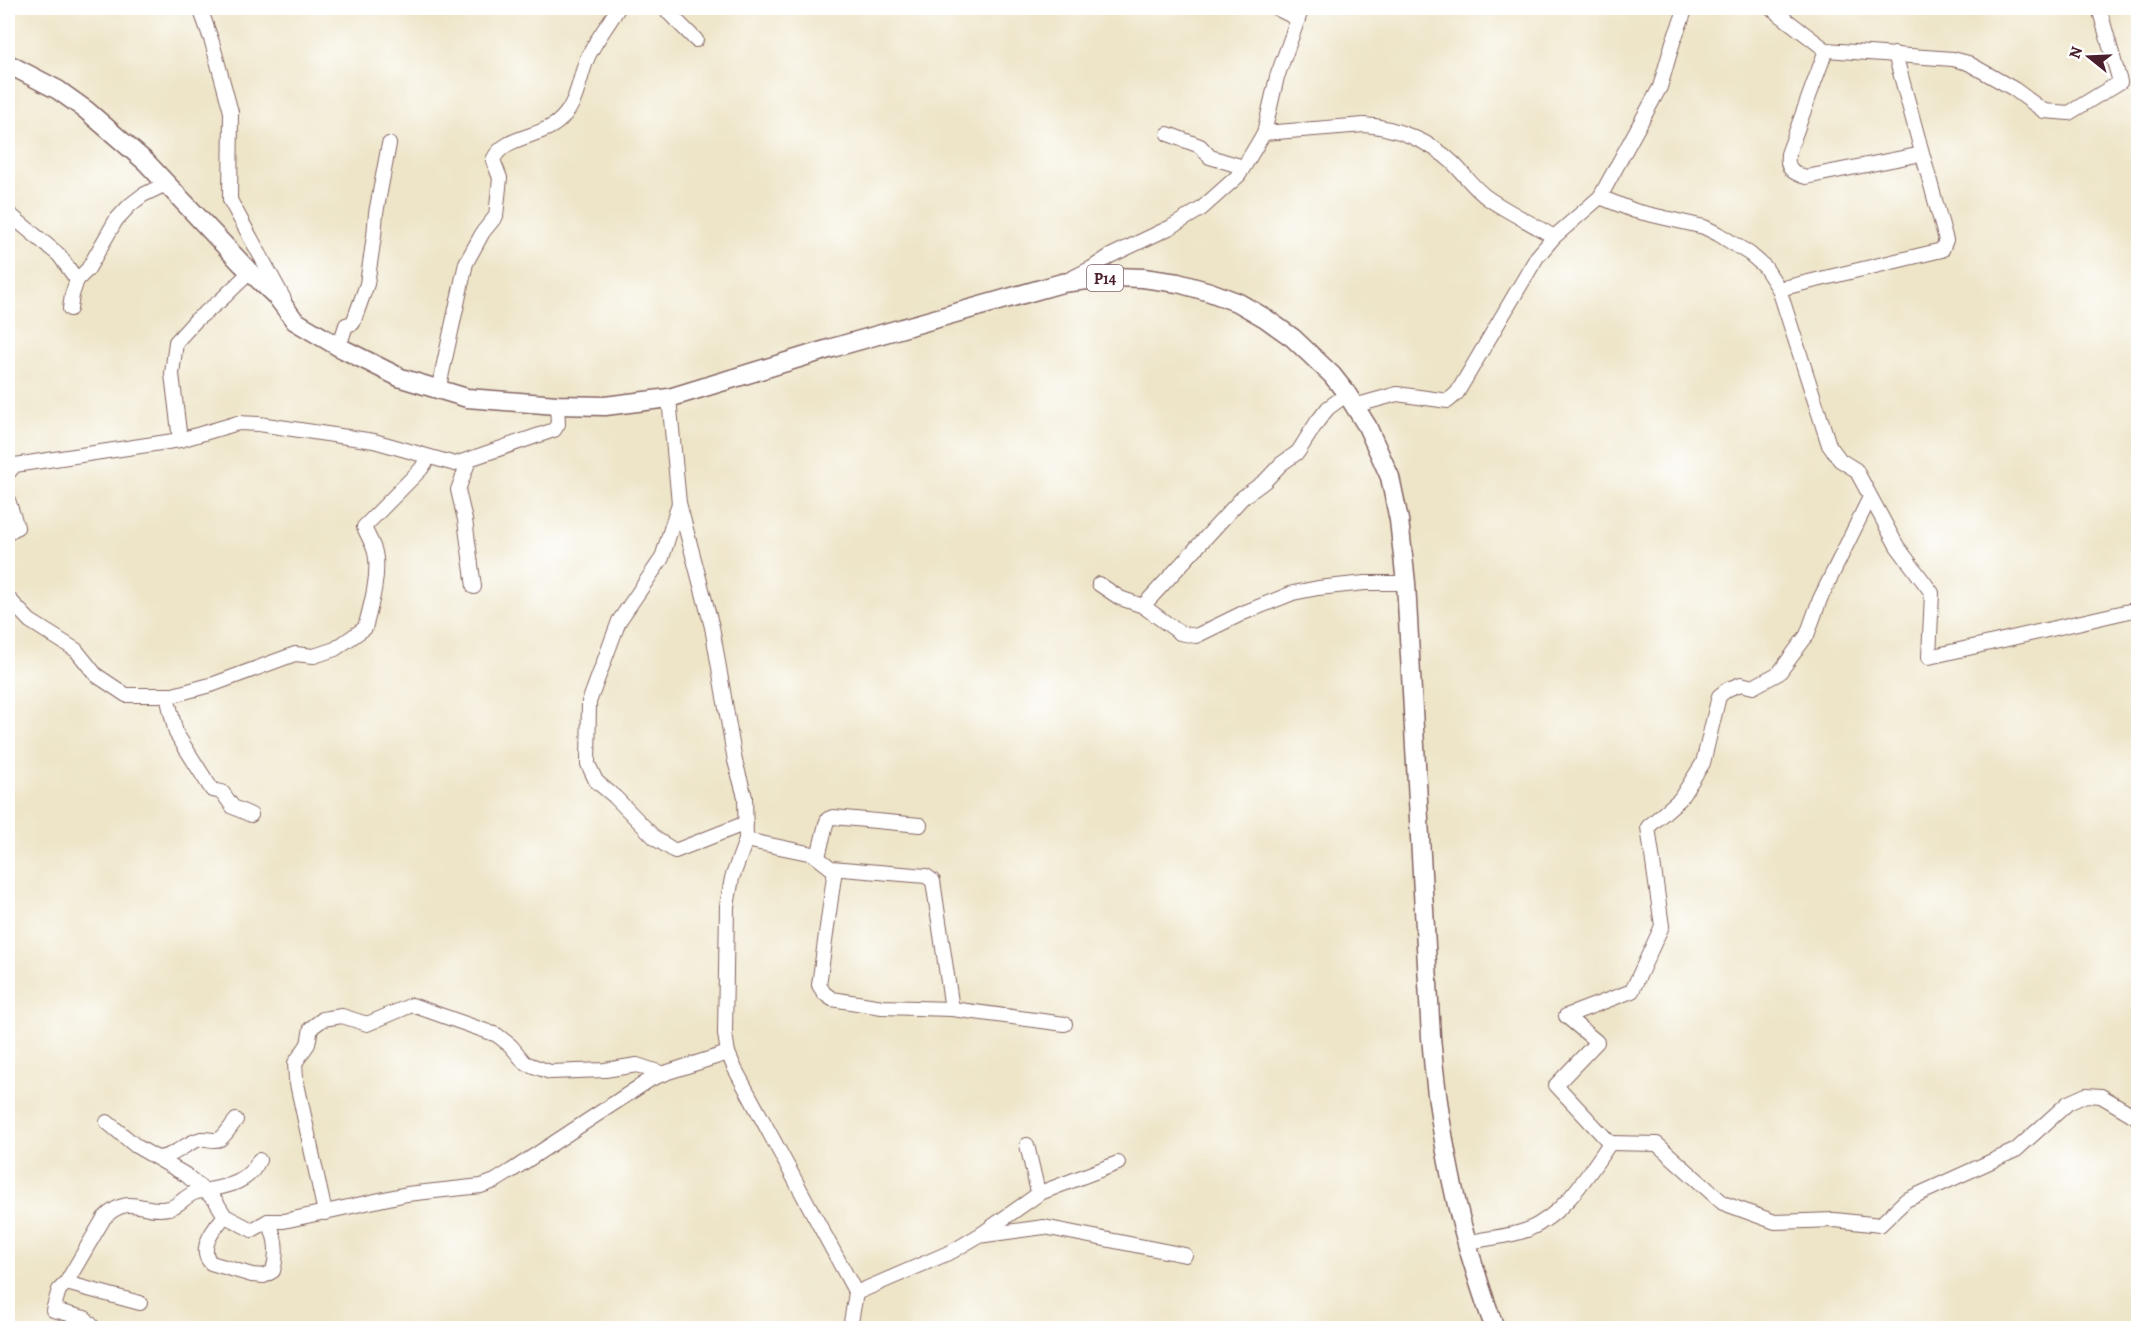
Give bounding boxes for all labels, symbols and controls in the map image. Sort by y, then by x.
north arrow [2059,27,2119,87]
text: N [2063,43,2088,62]
road number: P14 [1087,265,1123,291]

